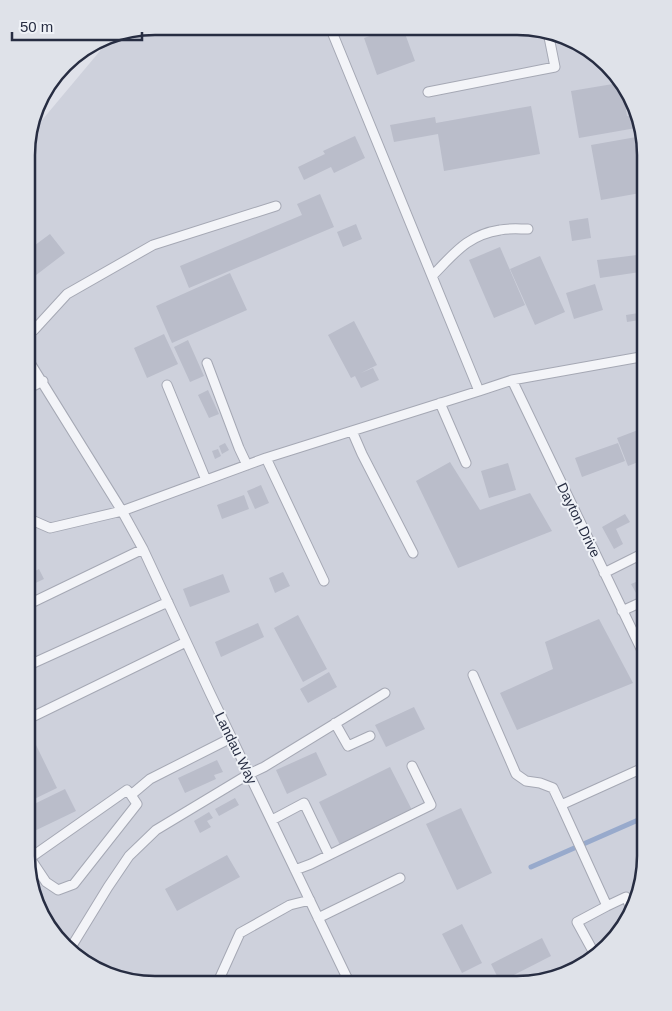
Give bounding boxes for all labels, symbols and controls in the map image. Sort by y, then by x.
scale bar [12,10,142,42]
text: 50 m [20,18,53,35]
street label: Dayton Drive [554,480,604,560]
street label: Landau Way [212,709,260,787]

